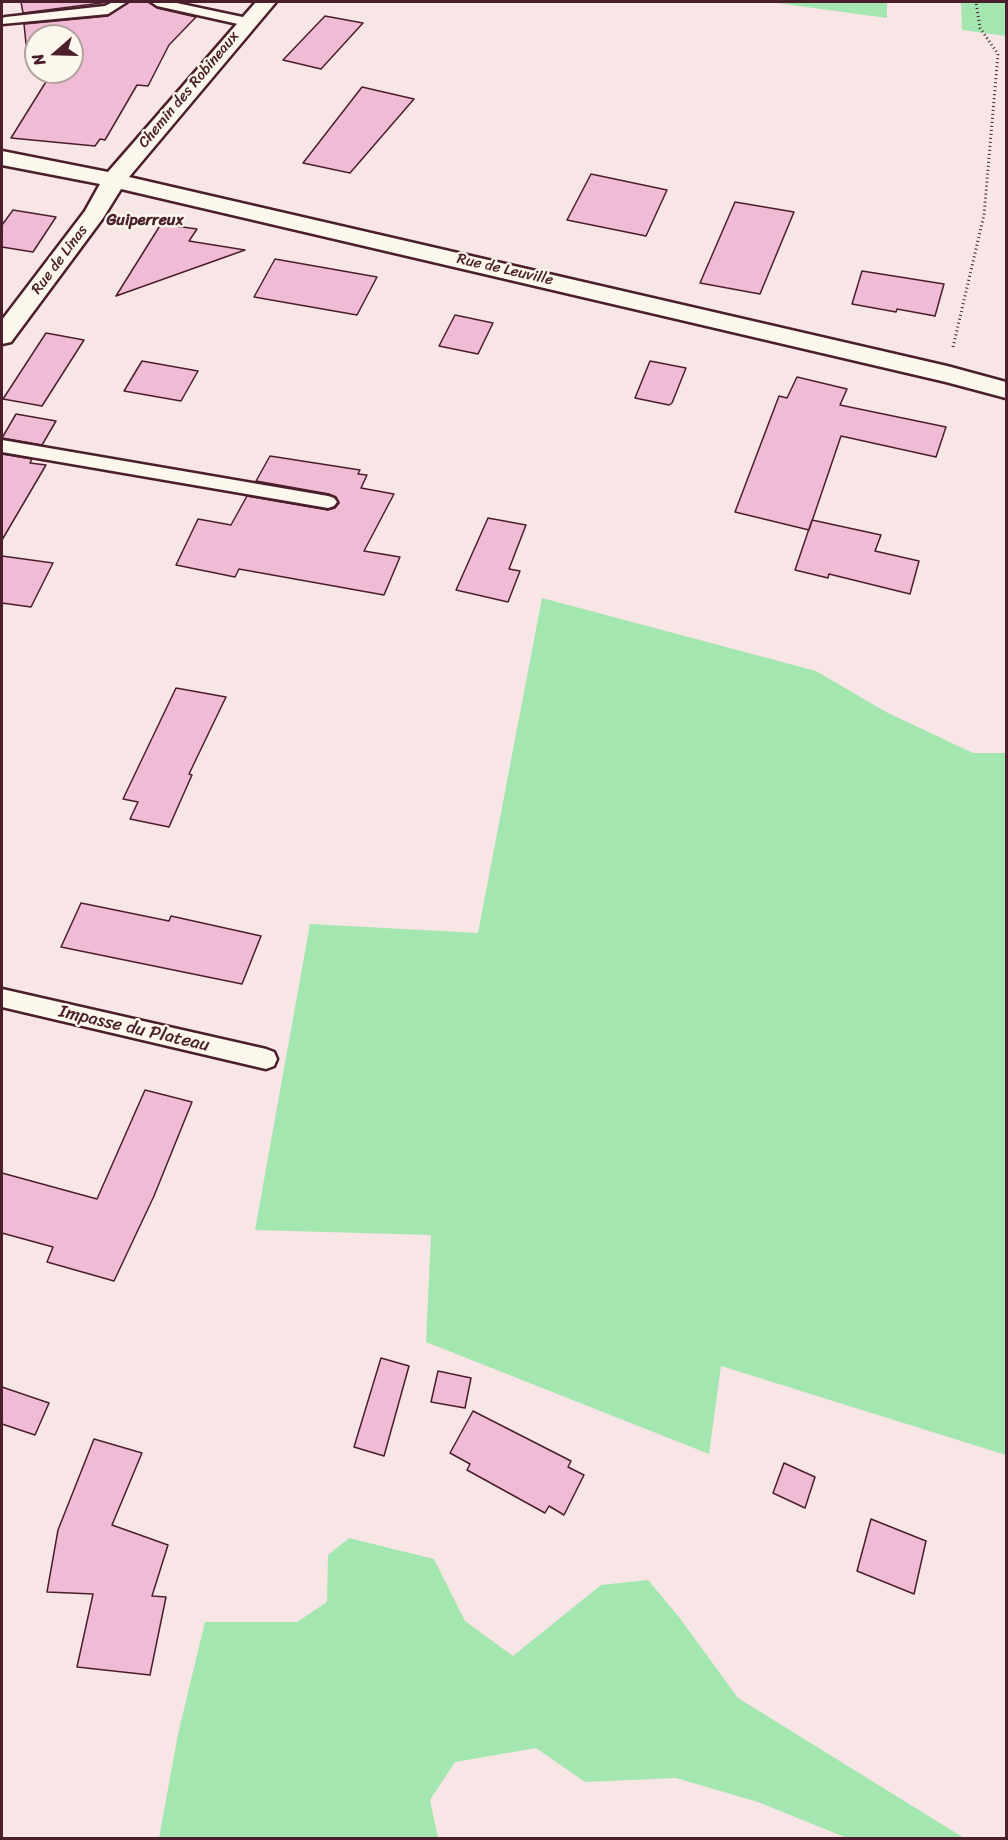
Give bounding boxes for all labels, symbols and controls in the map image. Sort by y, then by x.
north arrow [24,24,84,84]
street label: Chemin des Robineaux [135,28,243,152]
text: N [23,49,54,70]
district label: Guiperreux [106,211,184,231]
street label: Rue de Linas [28,222,92,298]
street label: Rue de Leuville [455,250,555,290]
street label: Impasse du Plateau [57,1001,211,1057]

